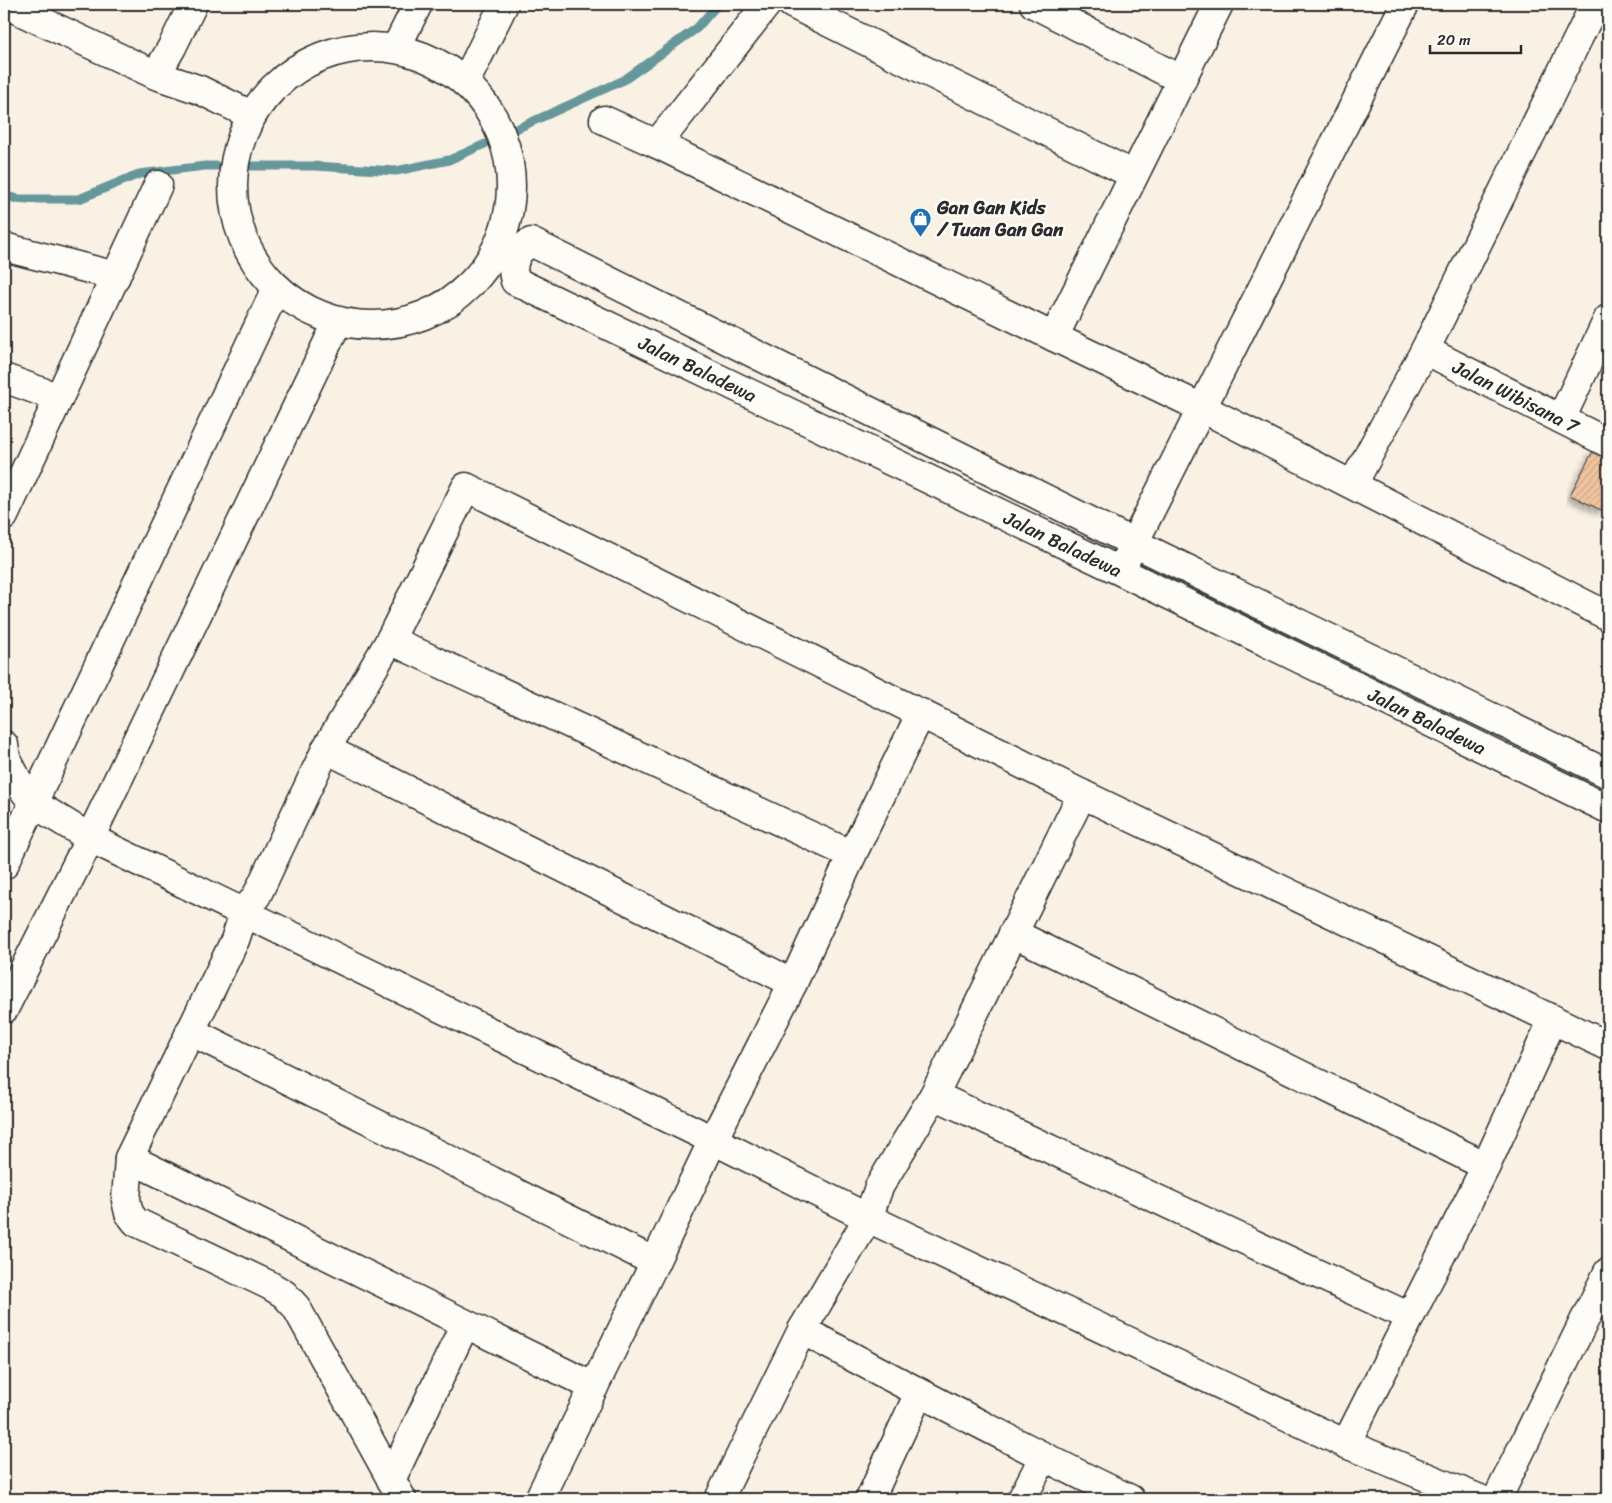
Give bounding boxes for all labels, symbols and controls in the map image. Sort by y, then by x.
scale bar [1430,22,1521,54]
text: 20 m [1437,27,1471,53]
place label: Gan Gan Kids / Tuan Gan Gan [936,191,1064,246]
shop icon: Gan Gan Kids / Tuan Gan Gan [909,206,933,237]
street label: Jalan Baladewa [632,326,763,411]
street label: Jalan Wibisana 7 [1446,350,1586,443]
street label: Jalan Baladewa [997,501,1128,586]
street label: Jalan Baladewa [1362,678,1492,764]

